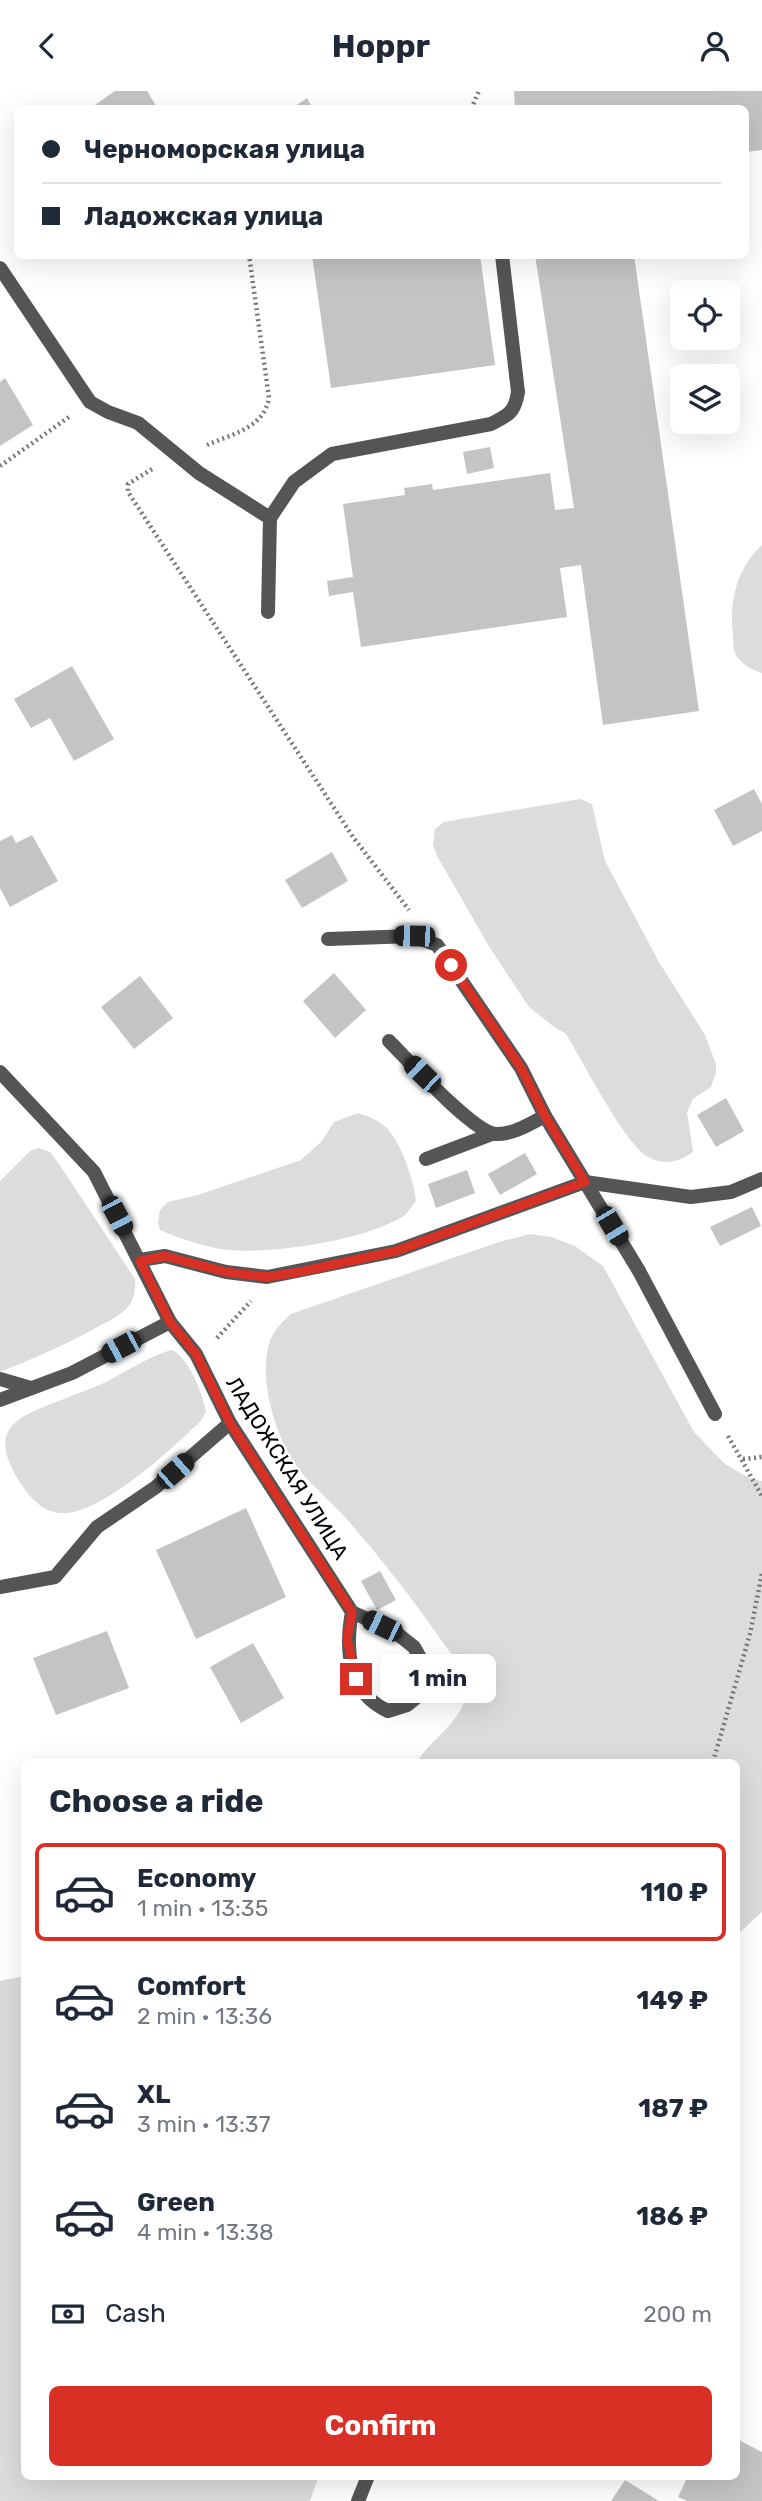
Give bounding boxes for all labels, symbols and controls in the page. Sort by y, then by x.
icon: back [28,27,66,65]
text: Hoppr [332,27,430,65]
icon: person [696,27,734,65]
text: Черноморская улица [84,134,365,165]
text: Ладожская улица [84,201,323,232]
map controls [670,280,740,434]
button: locate [670,280,740,350]
button: layers [670,364,740,434]
car [393,925,436,947]
route start [435,949,467,981]
car [400,1052,445,1096]
car [98,1193,137,1239]
car [593,1203,632,1249]
car [98,1328,145,1366]
street label: ЛАДОЖСКАЯ УЛИЦА [221,1372,354,1564]
car [153,1449,198,1493]
car [359,1607,406,1645]
callout: 1 min [380,1655,496,1703]
route end [340,1663,372,1695]
text: 1 min [409,1664,467,1692]
text: Choose a ride [49,1782,263,1820]
icon: car [53,1861,116,1924]
text: Economy [137,1863,256,1894]
text: 110 ₽ [640,1877,708,1908]
text: 1 min · 13:35 [137,1894,268,1922]
icon: car [53,1969,116,2032]
text: Comfort [137,1971,246,2002]
text: 149 ₽ [636,1985,708,2016]
text: 2 min · 13:36 [137,2002,272,2030]
icon: car [53,2077,116,2140]
text: XL [137,2079,170,2110]
text: 187 ₽ [638,2093,708,2124]
text: 3 min · 13:37 [137,2110,270,2138]
icon: car [53,2185,116,2248]
text: Green [137,2187,215,2218]
text: 186 ₽ [636,2201,708,2232]
text: 4 min · 13:38 [137,2218,274,2246]
icon: cash [49,2295,87,2333]
text: Cash [105,2298,166,2329]
text: 200 m [643,2300,712,2328]
button: Confirm [49,2386,712,2466]

